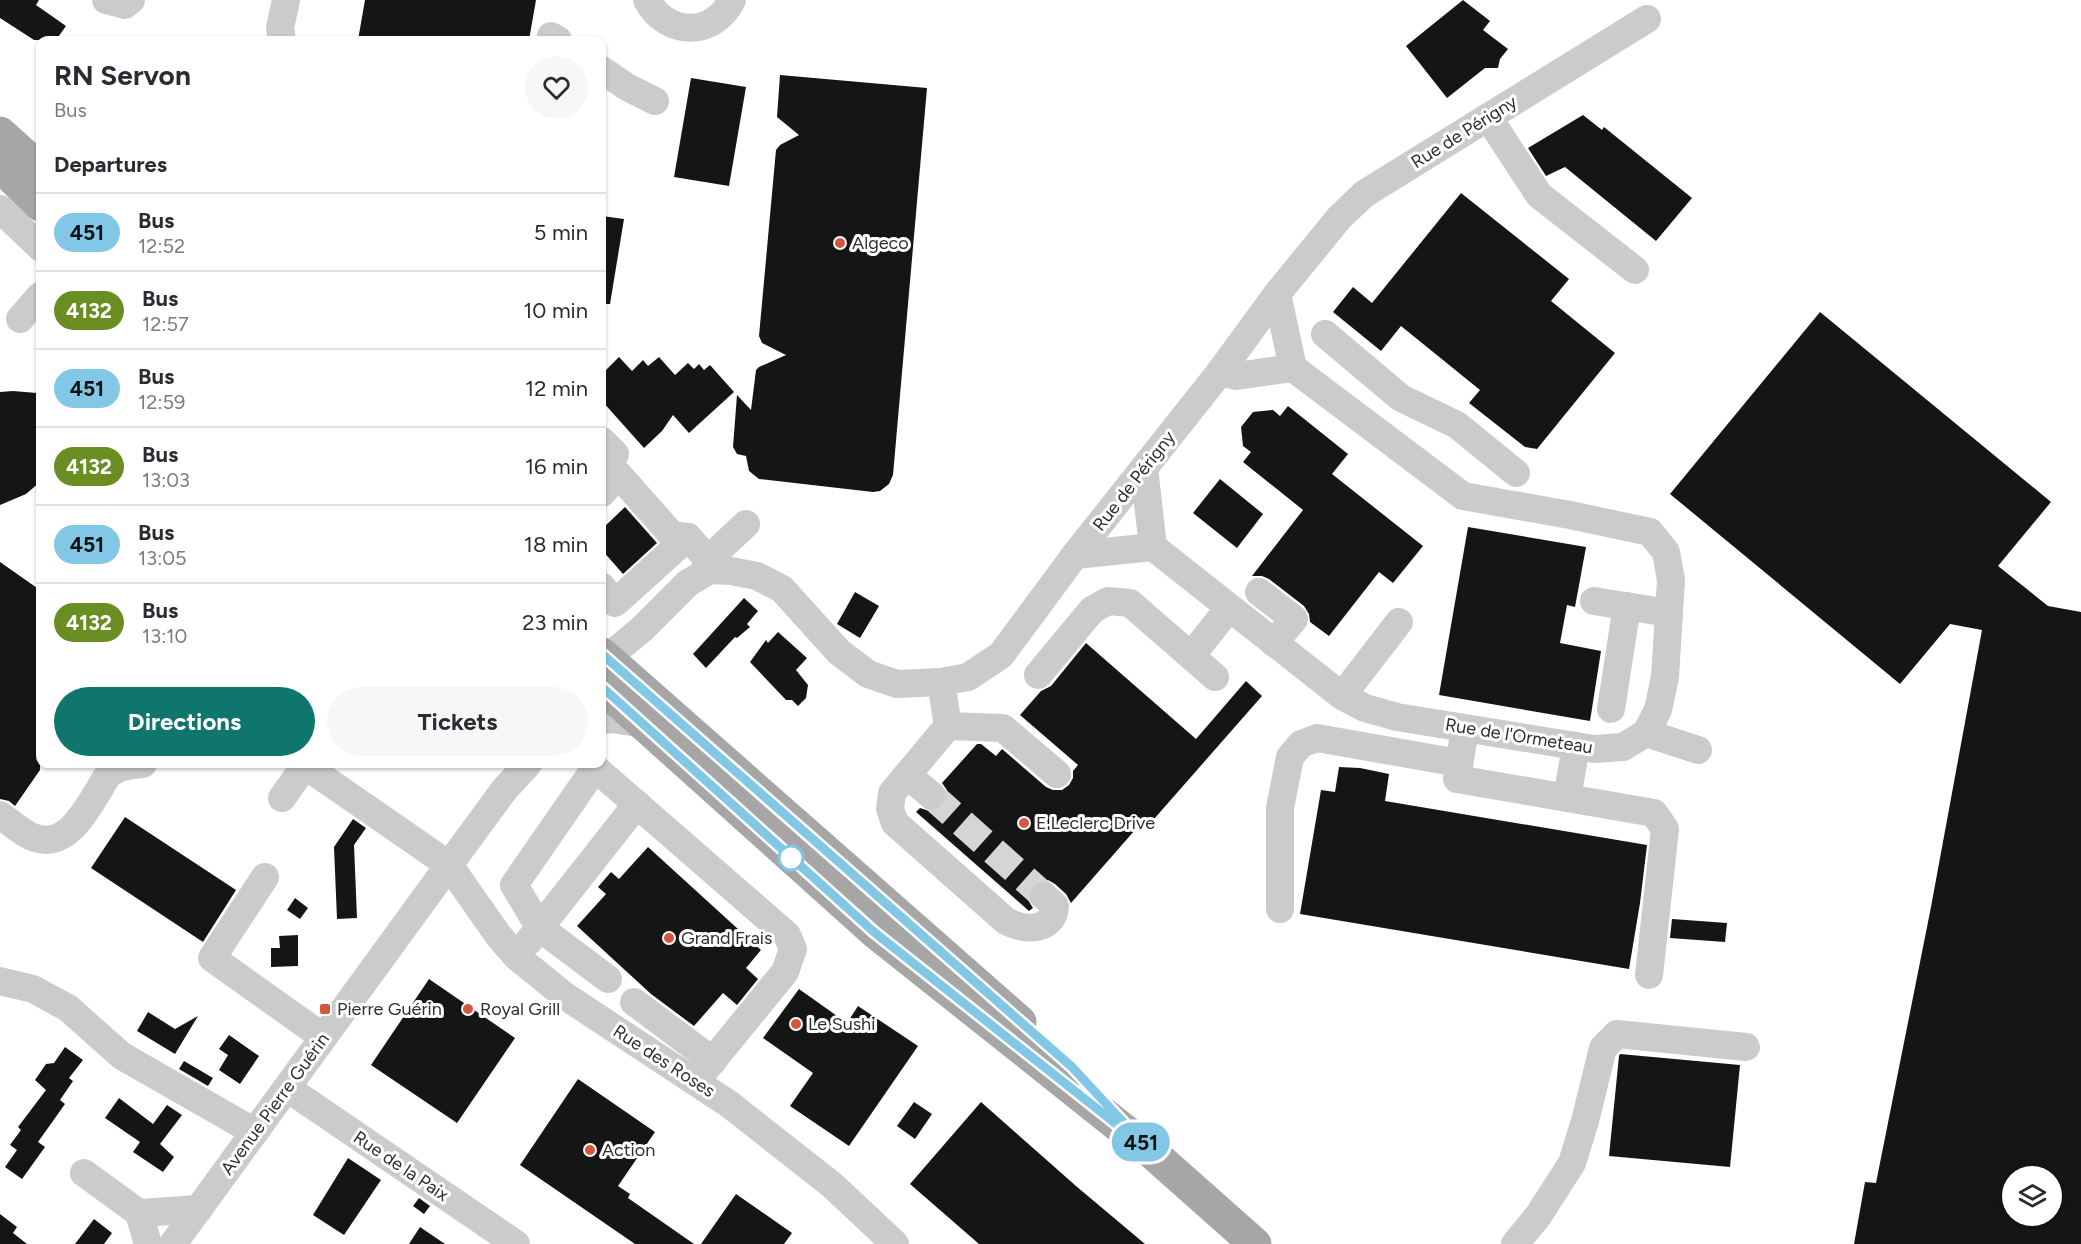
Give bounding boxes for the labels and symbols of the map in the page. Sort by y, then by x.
street label: Rue de Périgny [1407,90,1521,173]
place label: Algeco [852,232,909,254]
marker: Algeco [833,236,847,250]
street label: Rue de Périgny [1088,426,1180,535]
street label: Rue de l'Ormeteau [1444,713,1594,759]
place label: E.Leclerc Drive [1036,812,1155,834]
marker: E.Leclerc Drive [1017,816,1031,830]
unlabelled marker [778,845,804,871]
place label: Grand Frais [681,927,772,949]
marker: Grand Frais [662,931,676,945]
place label: Pierre Guérin [337,998,442,1020]
place label: Royal Grill [480,998,560,1020]
marker: Pierre Guérin [318,1002,332,1016]
marker: Royal Grill [461,1002,475,1016]
place label: Le Sushi [808,1013,875,1035]
marker: Le Sushi [789,1017,803,1031]
street label: Rue des Roses [609,1020,719,1102]
street label: Avenue Pierre Guérin [216,1029,334,1179]
line badge: 451 [1106,1122,1176,1162]
street label: Rue de la Paix [349,1126,453,1206]
place label: Action [602,1139,655,1161]
marker: Action [583,1143,597,1157]

